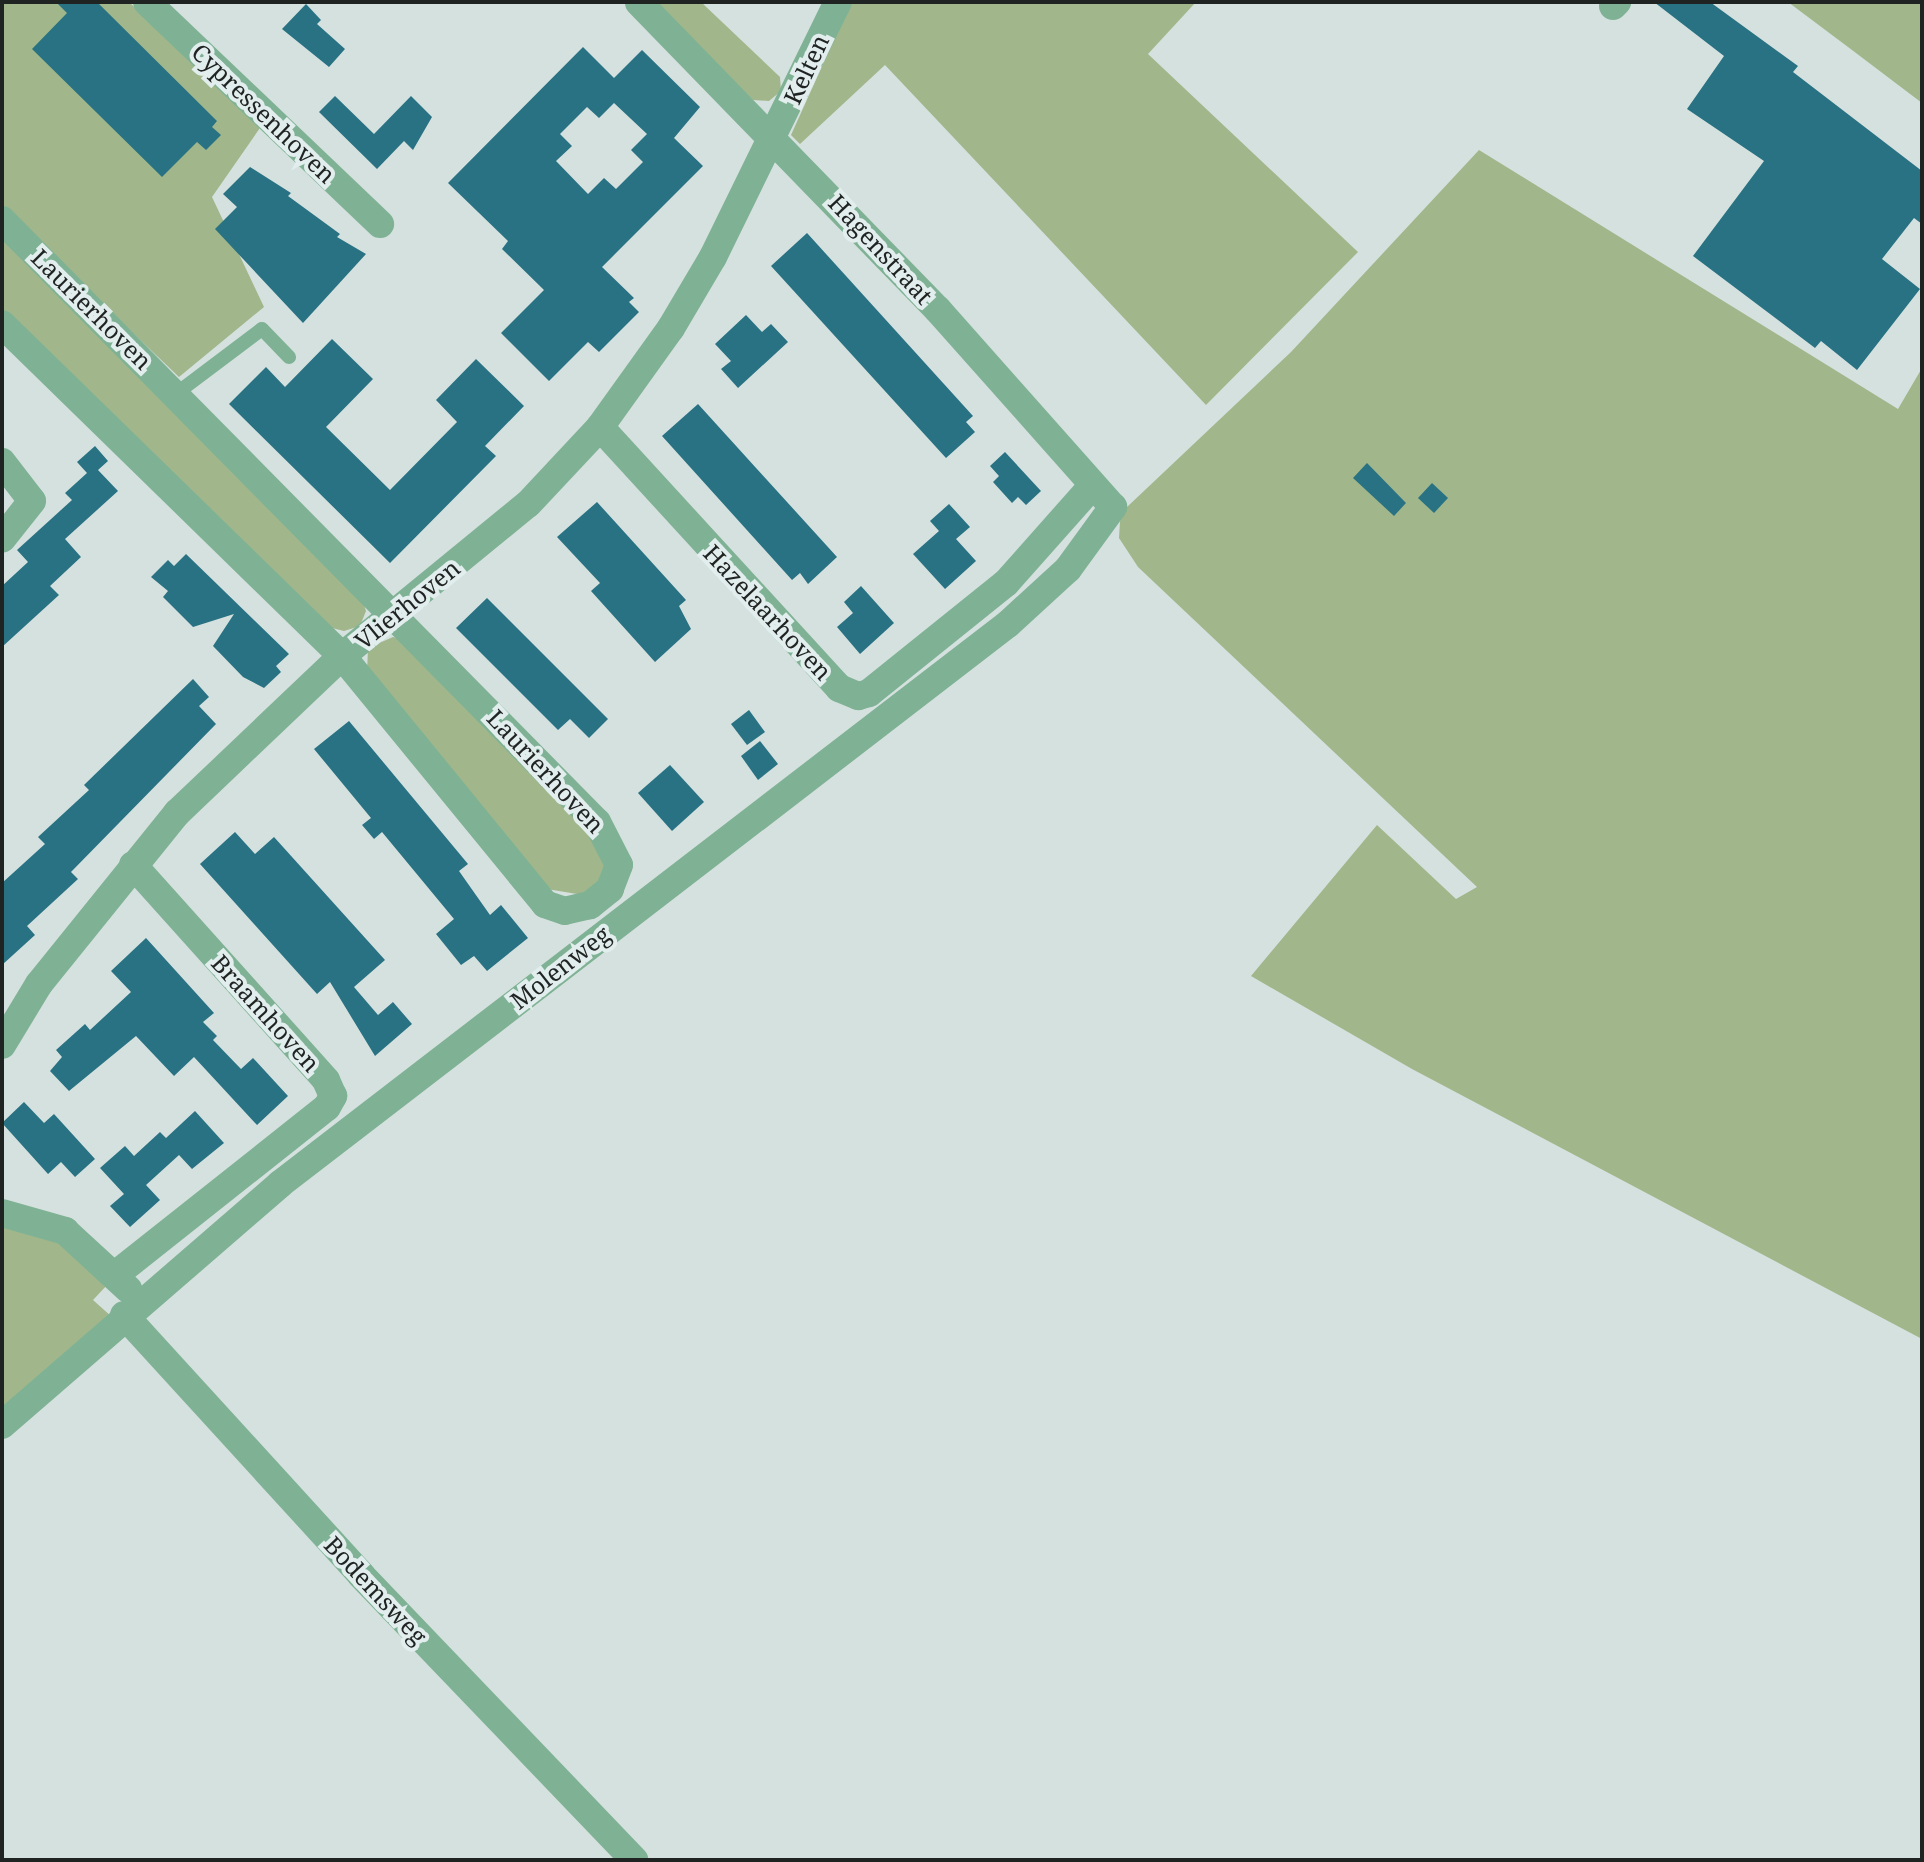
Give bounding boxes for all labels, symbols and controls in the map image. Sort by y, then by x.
street label: Kelten [777,30,835,108]
street label: Cypressenhoven [186,37,342,189]
street label: Hagenstraat [823,188,939,310]
street label: Laurierhoven [26,243,158,375]
street label: Hazelaarhoven [698,538,838,686]
street label: Vlierhoven [349,553,465,655]
street label: Laurierhoven [482,703,610,839]
street label: Molenweg [504,919,616,1015]
street label: Braamhoven [206,949,326,1077]
street label: Bodemsweg [319,1530,433,1650]

